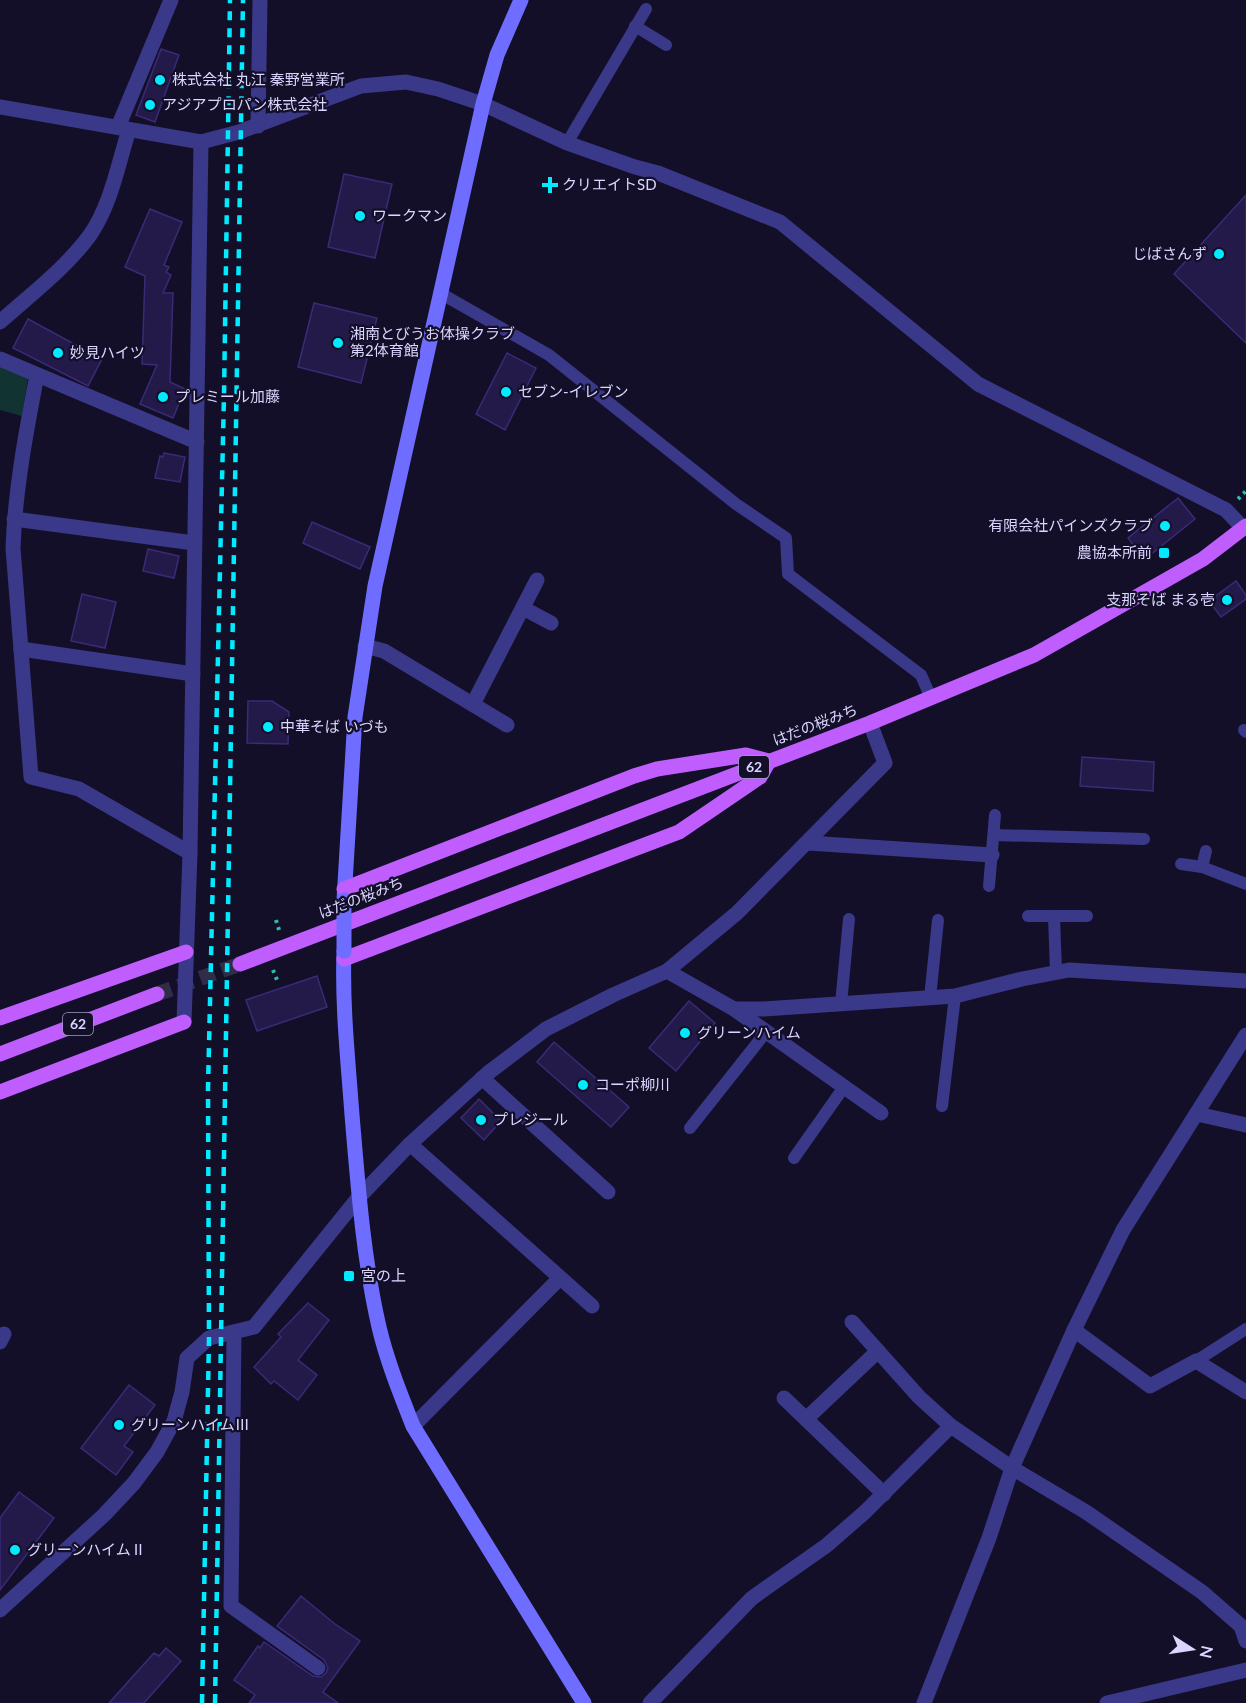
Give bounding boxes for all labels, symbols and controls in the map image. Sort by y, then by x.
place label: 株式会社 丸江 秦野営業所 [172,70,345,88]
marker: 株式会社 丸江 秦野営業所 [153,73,167,87]
place label: アジアプロパン株式会社 [162,95,327,113]
marker: アジアプロパン株式会社 [143,98,157,112]
place label: クリエイトSD [562,175,657,193]
marker: クリエイトSD [543,178,557,192]
place label: ワークマン [372,206,447,224]
marker: ワークマン [353,209,367,223]
place label: じばさんず [1132,244,1207,262]
marker: じばさんず [1212,247,1226,261]
place label: 湘南とびうお体操クラブ 第2体育館 [350,324,515,359]
marker: 湘南とびうお体操クラブ 第2体育館 [331,336,345,350]
place label: 妙見ハイツ [70,343,145,361]
marker: 妙見ハイツ [51,346,65,360]
place label: セブン-イレブン [518,382,629,400]
marker: セブン-イレブン [499,385,513,399]
place label: プレミール加藤 [175,387,280,405]
marker: プレミール加藤 [156,390,170,404]
place label: 有限会社パインズクラブ [988,516,1153,534]
marker: 有限会社パインズクラブ [1158,519,1172,533]
place label: 農協本所前 [1077,543,1152,561]
marker: 農協本所前 [1157,546,1171,560]
place label: 支那そば まる壱 [1106,590,1215,608]
marker: 支那そば まる壱 [1220,593,1234,607]
street label: はだの桜みち [770,700,860,749]
place label: 中華そば いづも [280,717,389,735]
marker: 中華そば いづも [261,720,275,734]
road number: 62 [739,756,769,778]
street label: はだの桜みち [316,873,406,922]
road number: 62 [63,1013,93,1035]
place label: グリーンハイム [697,1023,801,1041]
marker: グリーンハイム [678,1026,692,1040]
place label: コーポ柳川 [595,1075,670,1093]
marker: コーポ柳川 [576,1078,590,1092]
place label: プレジール [493,1110,568,1128]
marker: プレジール [474,1113,488,1127]
place label: 宮の上 [361,1266,406,1284]
marker: 宮の上 [342,1269,356,1283]
place label: グリーンハイムⅢ [131,1415,250,1433]
marker: グリーンハイムⅢ [112,1418,126,1432]
place label: グリーンハイムⅡ [27,1540,146,1558]
marker: グリーンハイムⅡ [8,1543,22,1557]
north arrow [1162,1619,1222,1679]
text: N [1197,1644,1218,1660]

